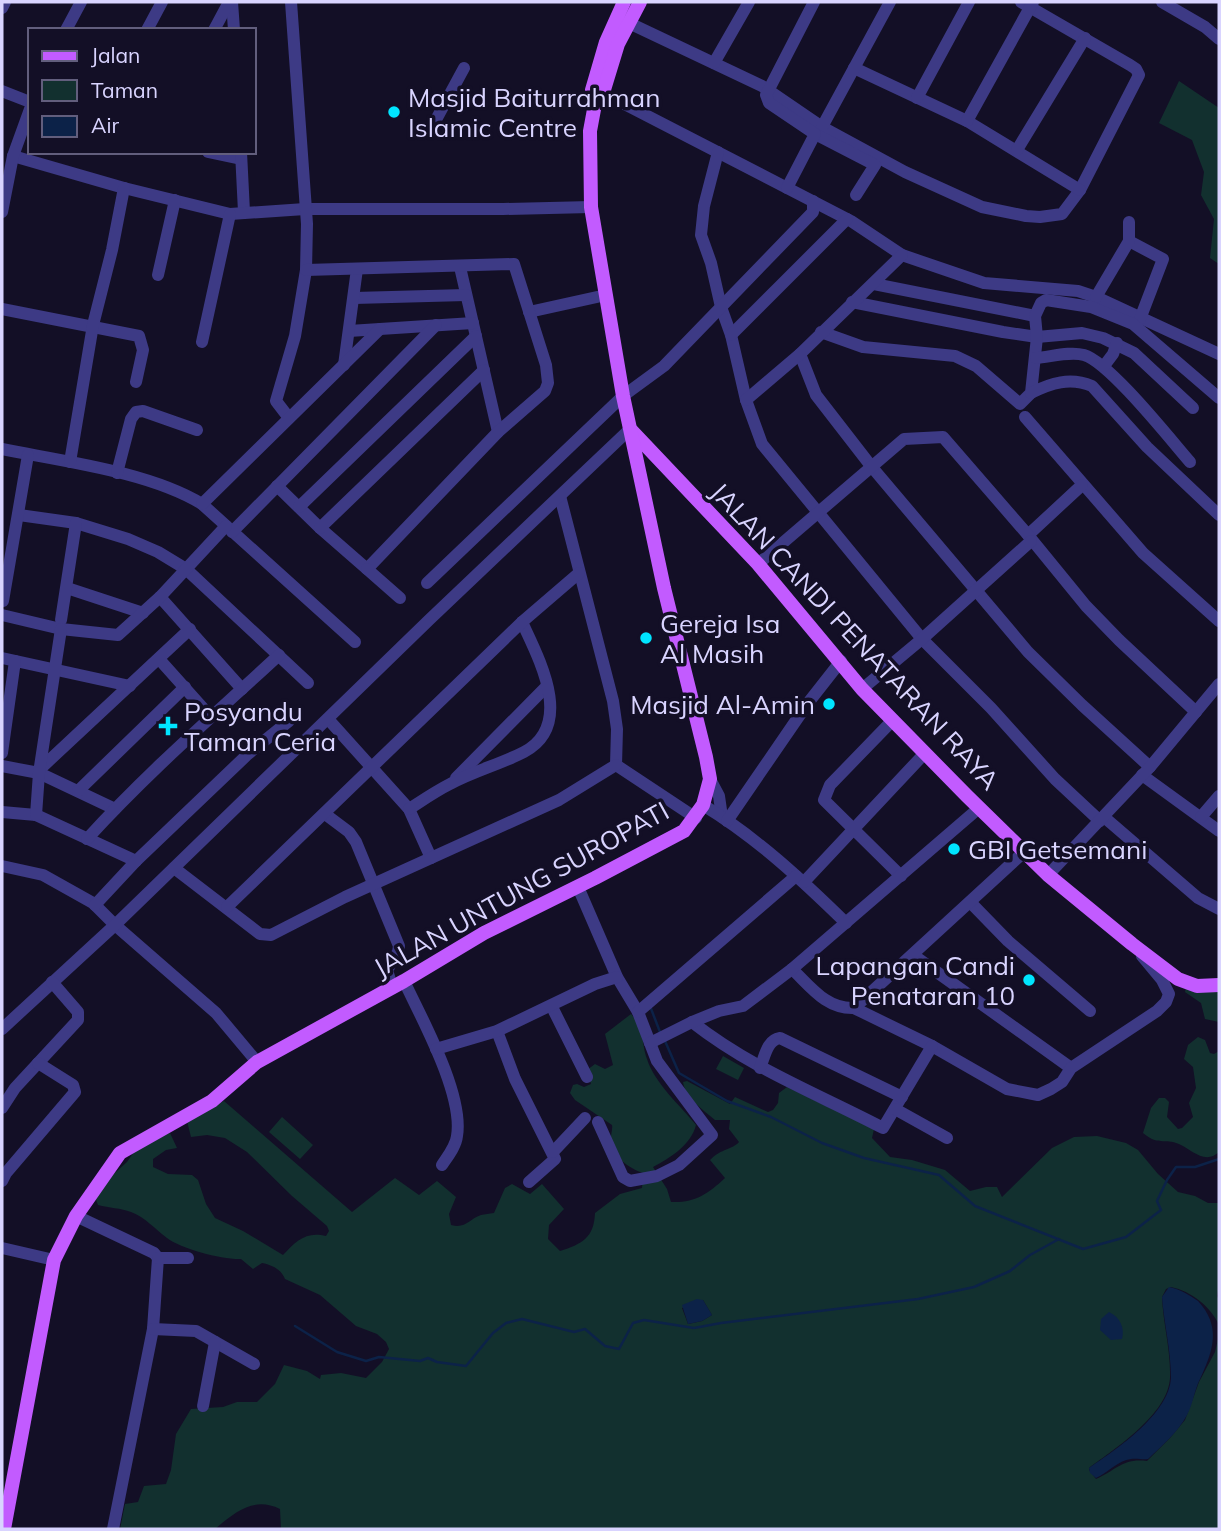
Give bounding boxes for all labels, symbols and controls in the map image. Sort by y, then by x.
legend [28,28,256,154]
text: Jalan [91,42,140,68]
text: Taman [91,77,158,103]
place label: Masjid Baiturrahman Islamic Centre [408,81,660,144]
marker: Masjid Baiturrahman Islamic Centre [386,104,402,120]
text: Air [91,112,119,138]
street label: JALAN CANDI PENATARAN RAYA [704,475,1006,797]
place label: Gereja Isa Al Masih [660,607,780,670]
marker: Gereja Isa Al Masih [638,630,654,646]
place label: Masjid Al-Amin [630,688,815,721]
place label: Posyandu Taman Ceria [184,695,336,758]
marker: Masjid Al-Amin [821,696,837,712]
marker: Posyandu Taman Ceria [158,716,178,736]
street label: JALAN UNTUNG SUROPATI [368,794,674,984]
place label: GBI Getsemani [968,833,1147,866]
marker: GBI Getsemani [946,841,962,857]
place label: Lapangan Candi Penataran 10 [816,949,1015,1012]
marker: Lapangan Candi Penataran 10 [1021,972,1037,988]

